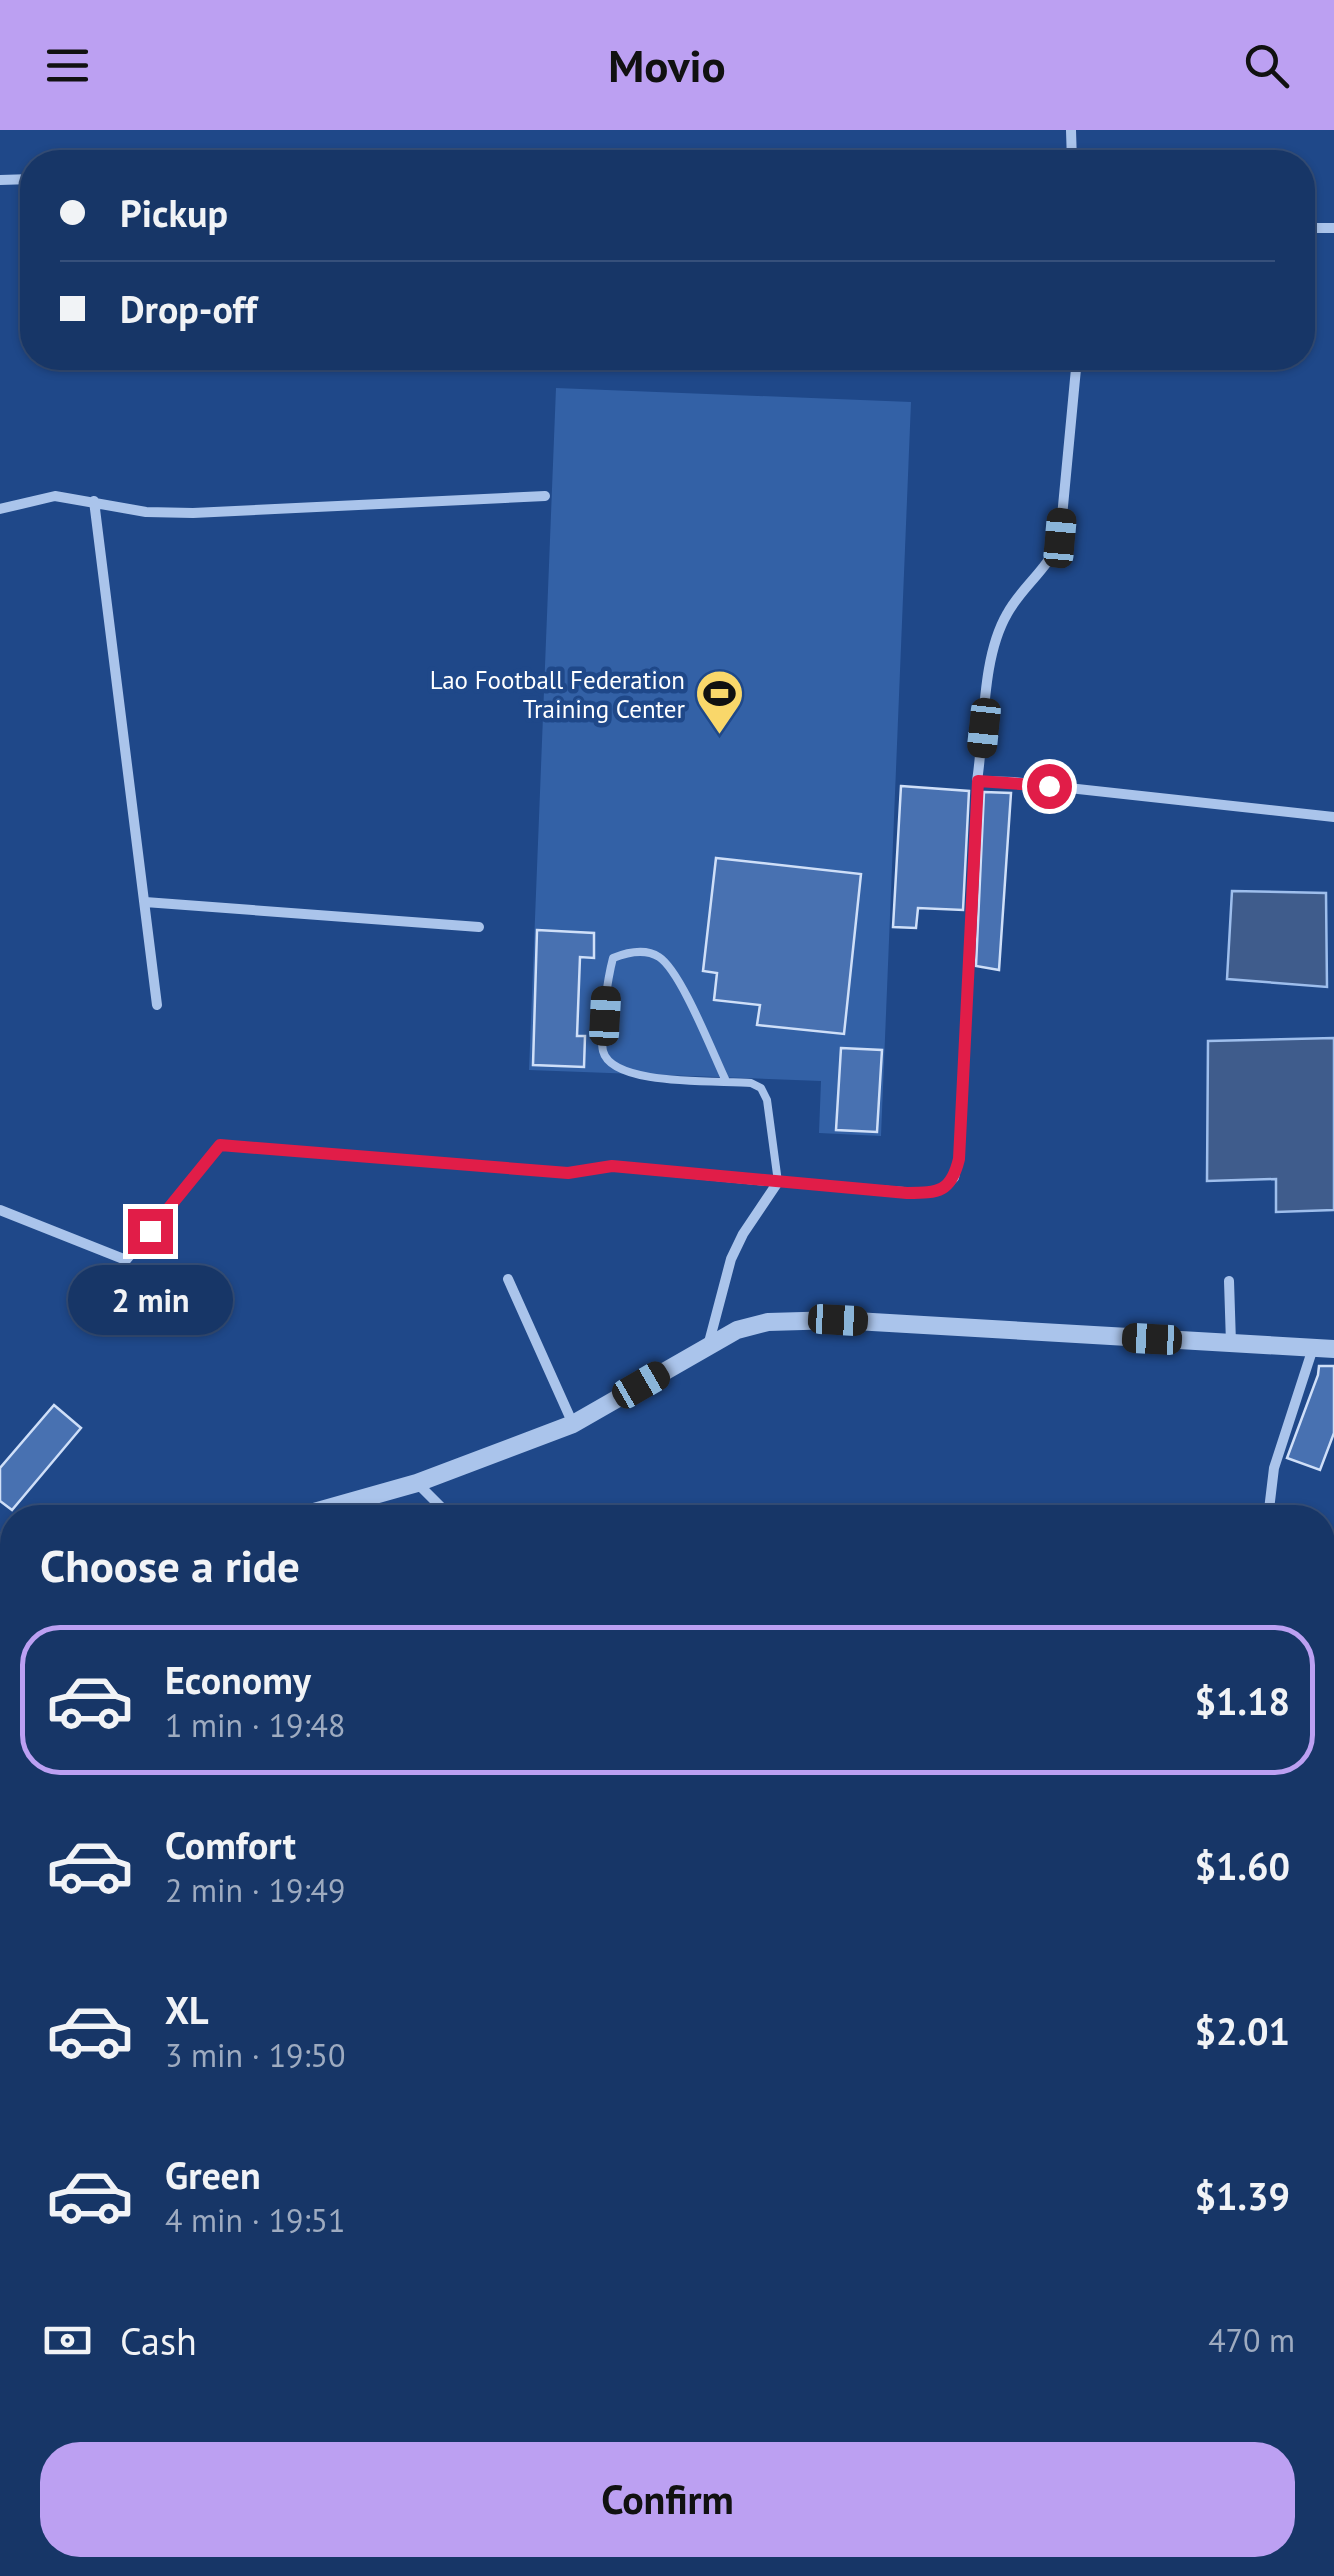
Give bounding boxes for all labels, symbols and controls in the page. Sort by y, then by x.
text: Movio [608,36,726,94]
icon: menu [40,38,95,93]
icon: search [1239,38,1294,93]
text: Pickup [120,188,228,237]
text: Drop-off [120,284,257,333]
car [1042,507,1078,569]
place label: Lao Football Federation Training Center [430,664,685,725]
sports icon: Lao Football Federation Training Center [694,668,746,736]
car [966,697,1002,759]
route start [1027,764,1072,809]
car [588,985,622,1047]
route end [128,1209,173,1254]
callout: 2 min [68,1266,232,1336]
text: 2 min [111,1279,190,1321]
car [807,1303,869,1337]
car [1121,1322,1183,1356]
car [608,1357,674,1413]
text: Choose a ride [40,1536,300,1594]
icon: car [45,1655,135,1745]
text: Economy [165,1655,311,1704]
text: $1.18 [1194,1676,1290,1725]
text: 1 min · 19:48 [165,1704,345,1746]
icon: car [45,1820,135,1910]
text: Comfort [165,1820,296,1869]
text: $1.60 [1194,1841,1290,1890]
text: 2 min · 19:49 [165,1869,345,1911]
icon: car [45,1985,135,2075]
text: XL [165,1985,209,2034]
text: $2.01 [1194,2006,1290,2055]
text: 3 min · 19:50 [165,2034,345,2076]
icon: car [45,2150,135,2240]
text: Green [165,2150,261,2199]
text: $1.39 [1194,2171,1290,2220]
text: 4 min · 19:51 [165,2199,345,2241]
icon: cash [40,2313,95,2368]
text: Cash [120,2316,197,2365]
text: 470 m [1208,2319,1295,2361]
button: Confirm [40,2442,1295,2557]

